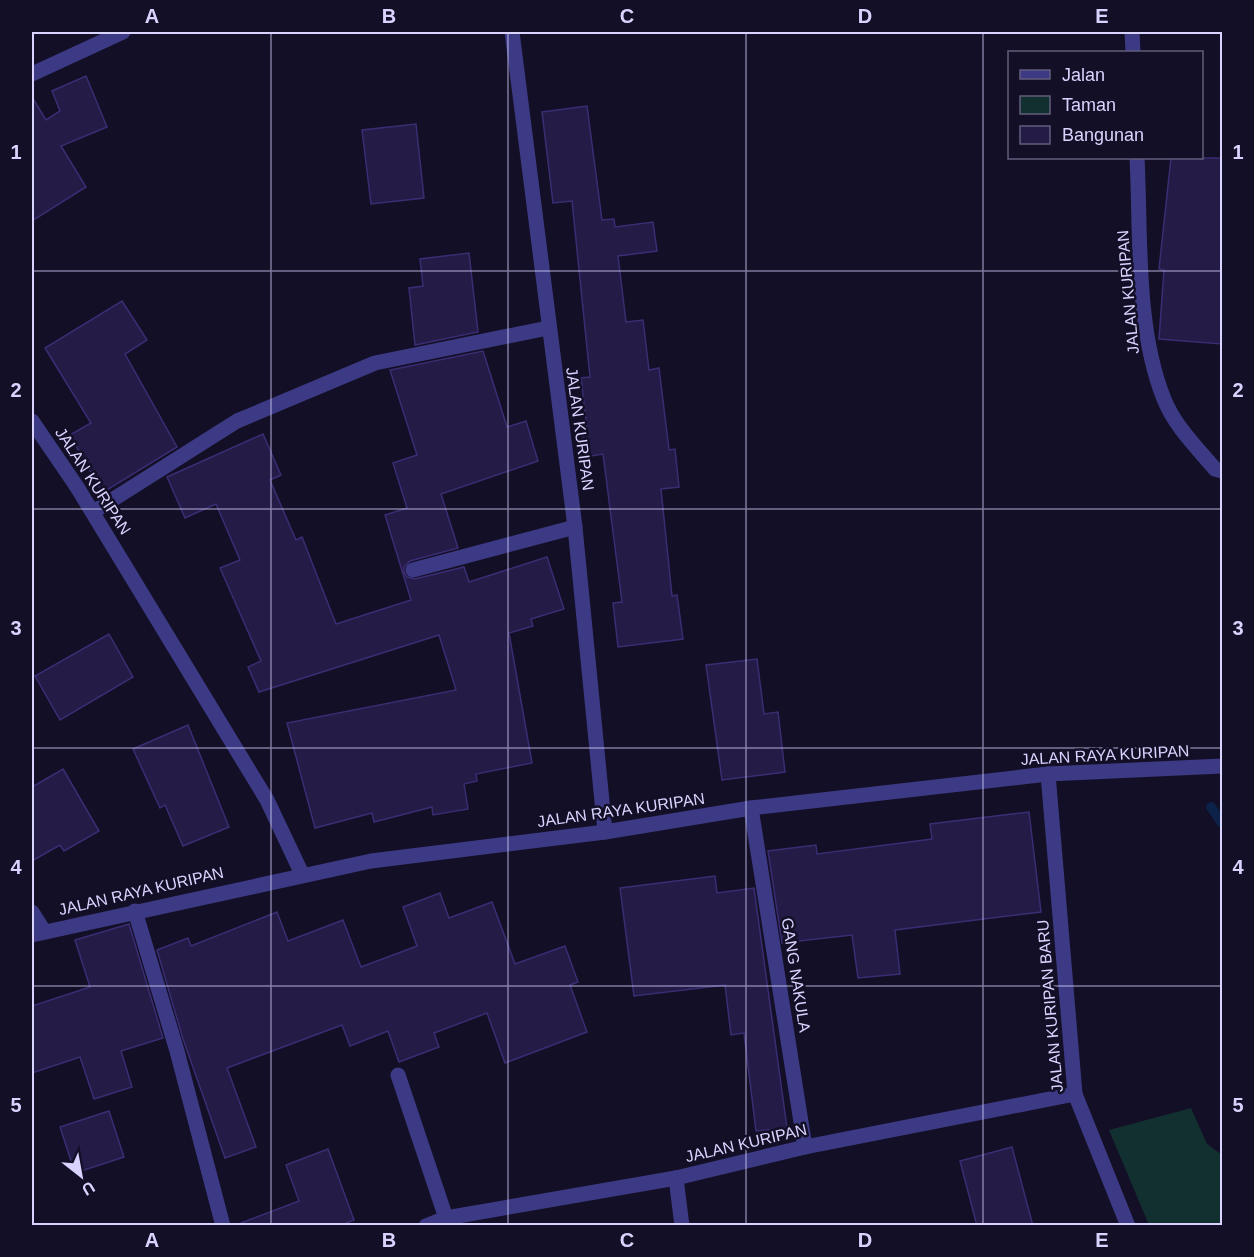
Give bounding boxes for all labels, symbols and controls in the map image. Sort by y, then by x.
text: A [145,5,159,27]
text: B [382,5,396,27]
text: C [620,5,634,27]
text: D [858,5,872,27]
text: E [1095,5,1109,27]
legend [1008,51,1203,159]
text: Jalan [1062,65,1105,85]
text: Taman [1062,95,1116,115]
text: Bangunan [1062,125,1144,145]
text: 1 [10,141,22,163]
text: 1 [1232,141,1244,163]
street label: JALAN KURIPAN [1114,229,1142,355]
street label: JALAN KURIPAN [563,366,597,492]
text: 2 [10,379,22,401]
text: 2 [1232,379,1244,401]
street label: JALAN KURIPAN [52,424,134,538]
text: 3 [10,617,22,639]
text: 3 [1232,617,1244,639]
street label: JALAN RAYA KURIPAN [1020,742,1190,768]
street label: JALAN RAYA KURIPAN [536,790,706,830]
text: 4 [10,856,22,878]
text: 4 [1232,856,1244,878]
street label: JALAN RAYA KURIPAN [57,864,225,918]
street label: GANG NAKULA [779,917,813,1034]
street label: JALAN KURIPAN BARU [1034,919,1066,1093]
text: 5 [10,1094,22,1116]
text: 5 [1232,1094,1244,1116]
street label: JALAN KURIPAN [684,1121,808,1165]
north arrow [51,1146,111,1206]
text: U [79,1178,98,1199]
text: A [145,1229,159,1251]
text: B [382,1229,396,1251]
text: C [620,1229,634,1251]
text: D [858,1229,872,1251]
text: E [1095,1229,1109,1251]

